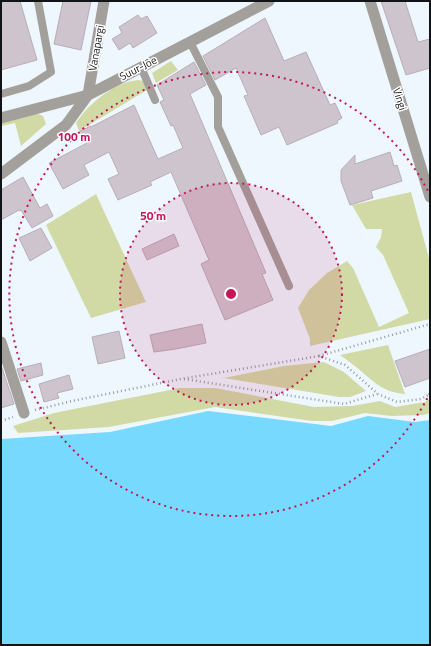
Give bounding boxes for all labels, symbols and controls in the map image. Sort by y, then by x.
street label: Vanapargi [84,24,108,72]
street label: Suur-Jõe [117,52,160,84]
street label: Vingi [389,86,411,112]
text: 100 m [58,127,90,146]
text: 50 m [140,206,166,225]
centre of rings [224,287,238,301]

